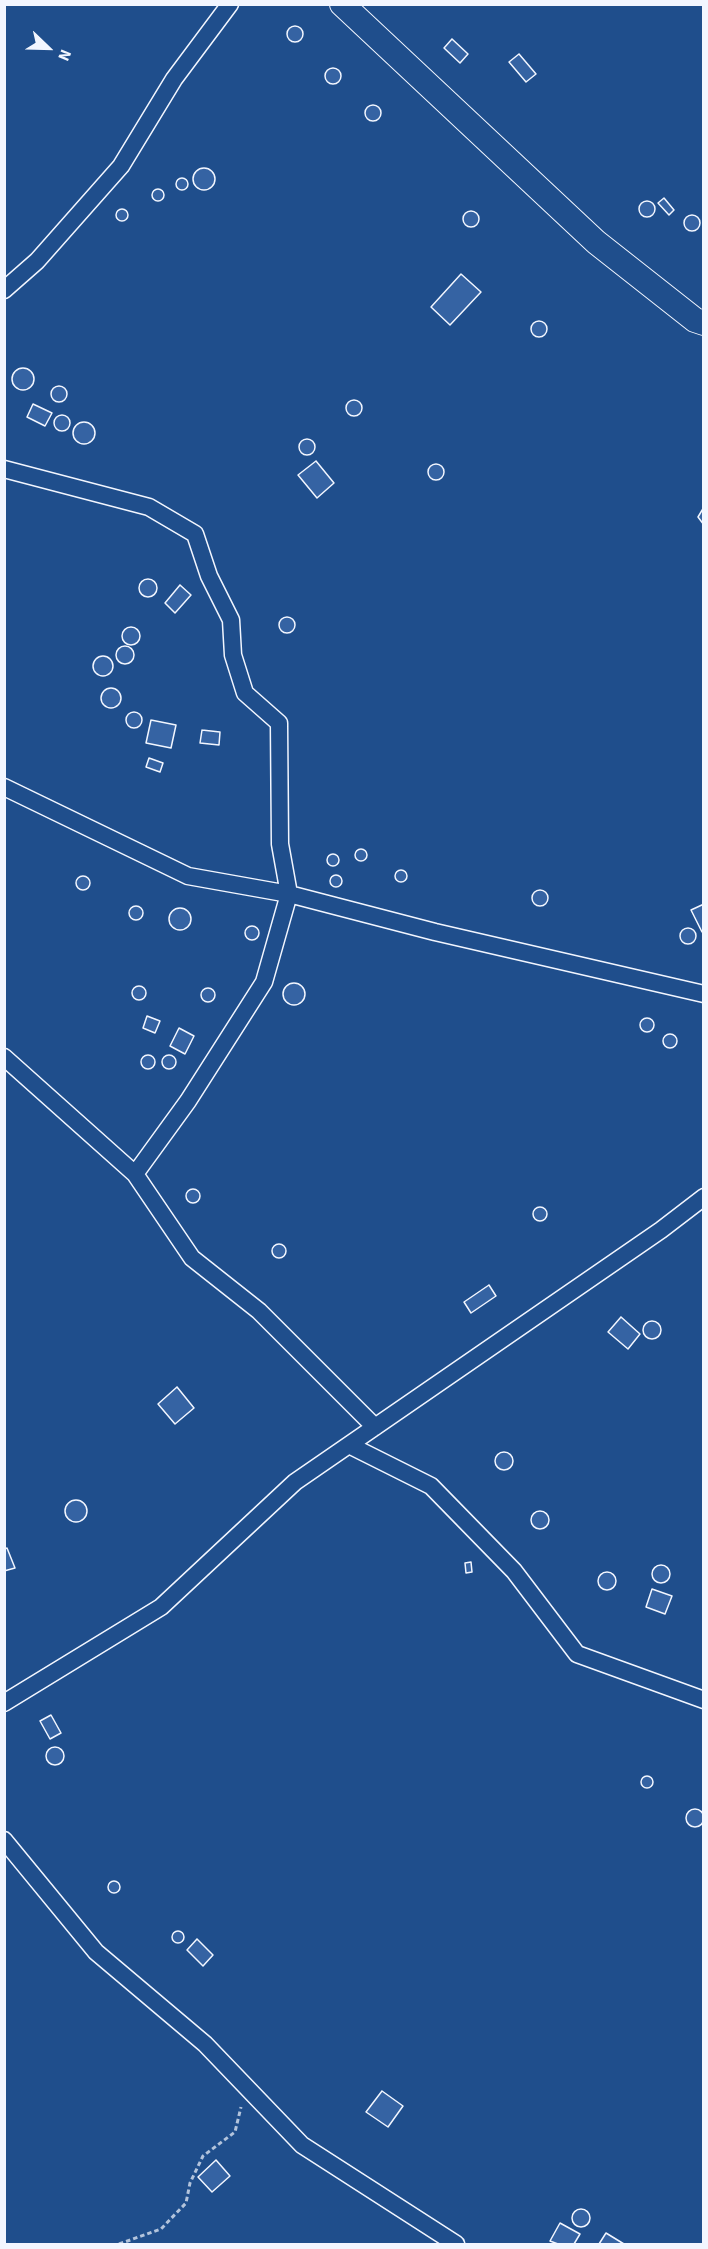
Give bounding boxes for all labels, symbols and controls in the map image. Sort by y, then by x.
north arrow [18,18,78,78]
text: N [52,46,77,64]

